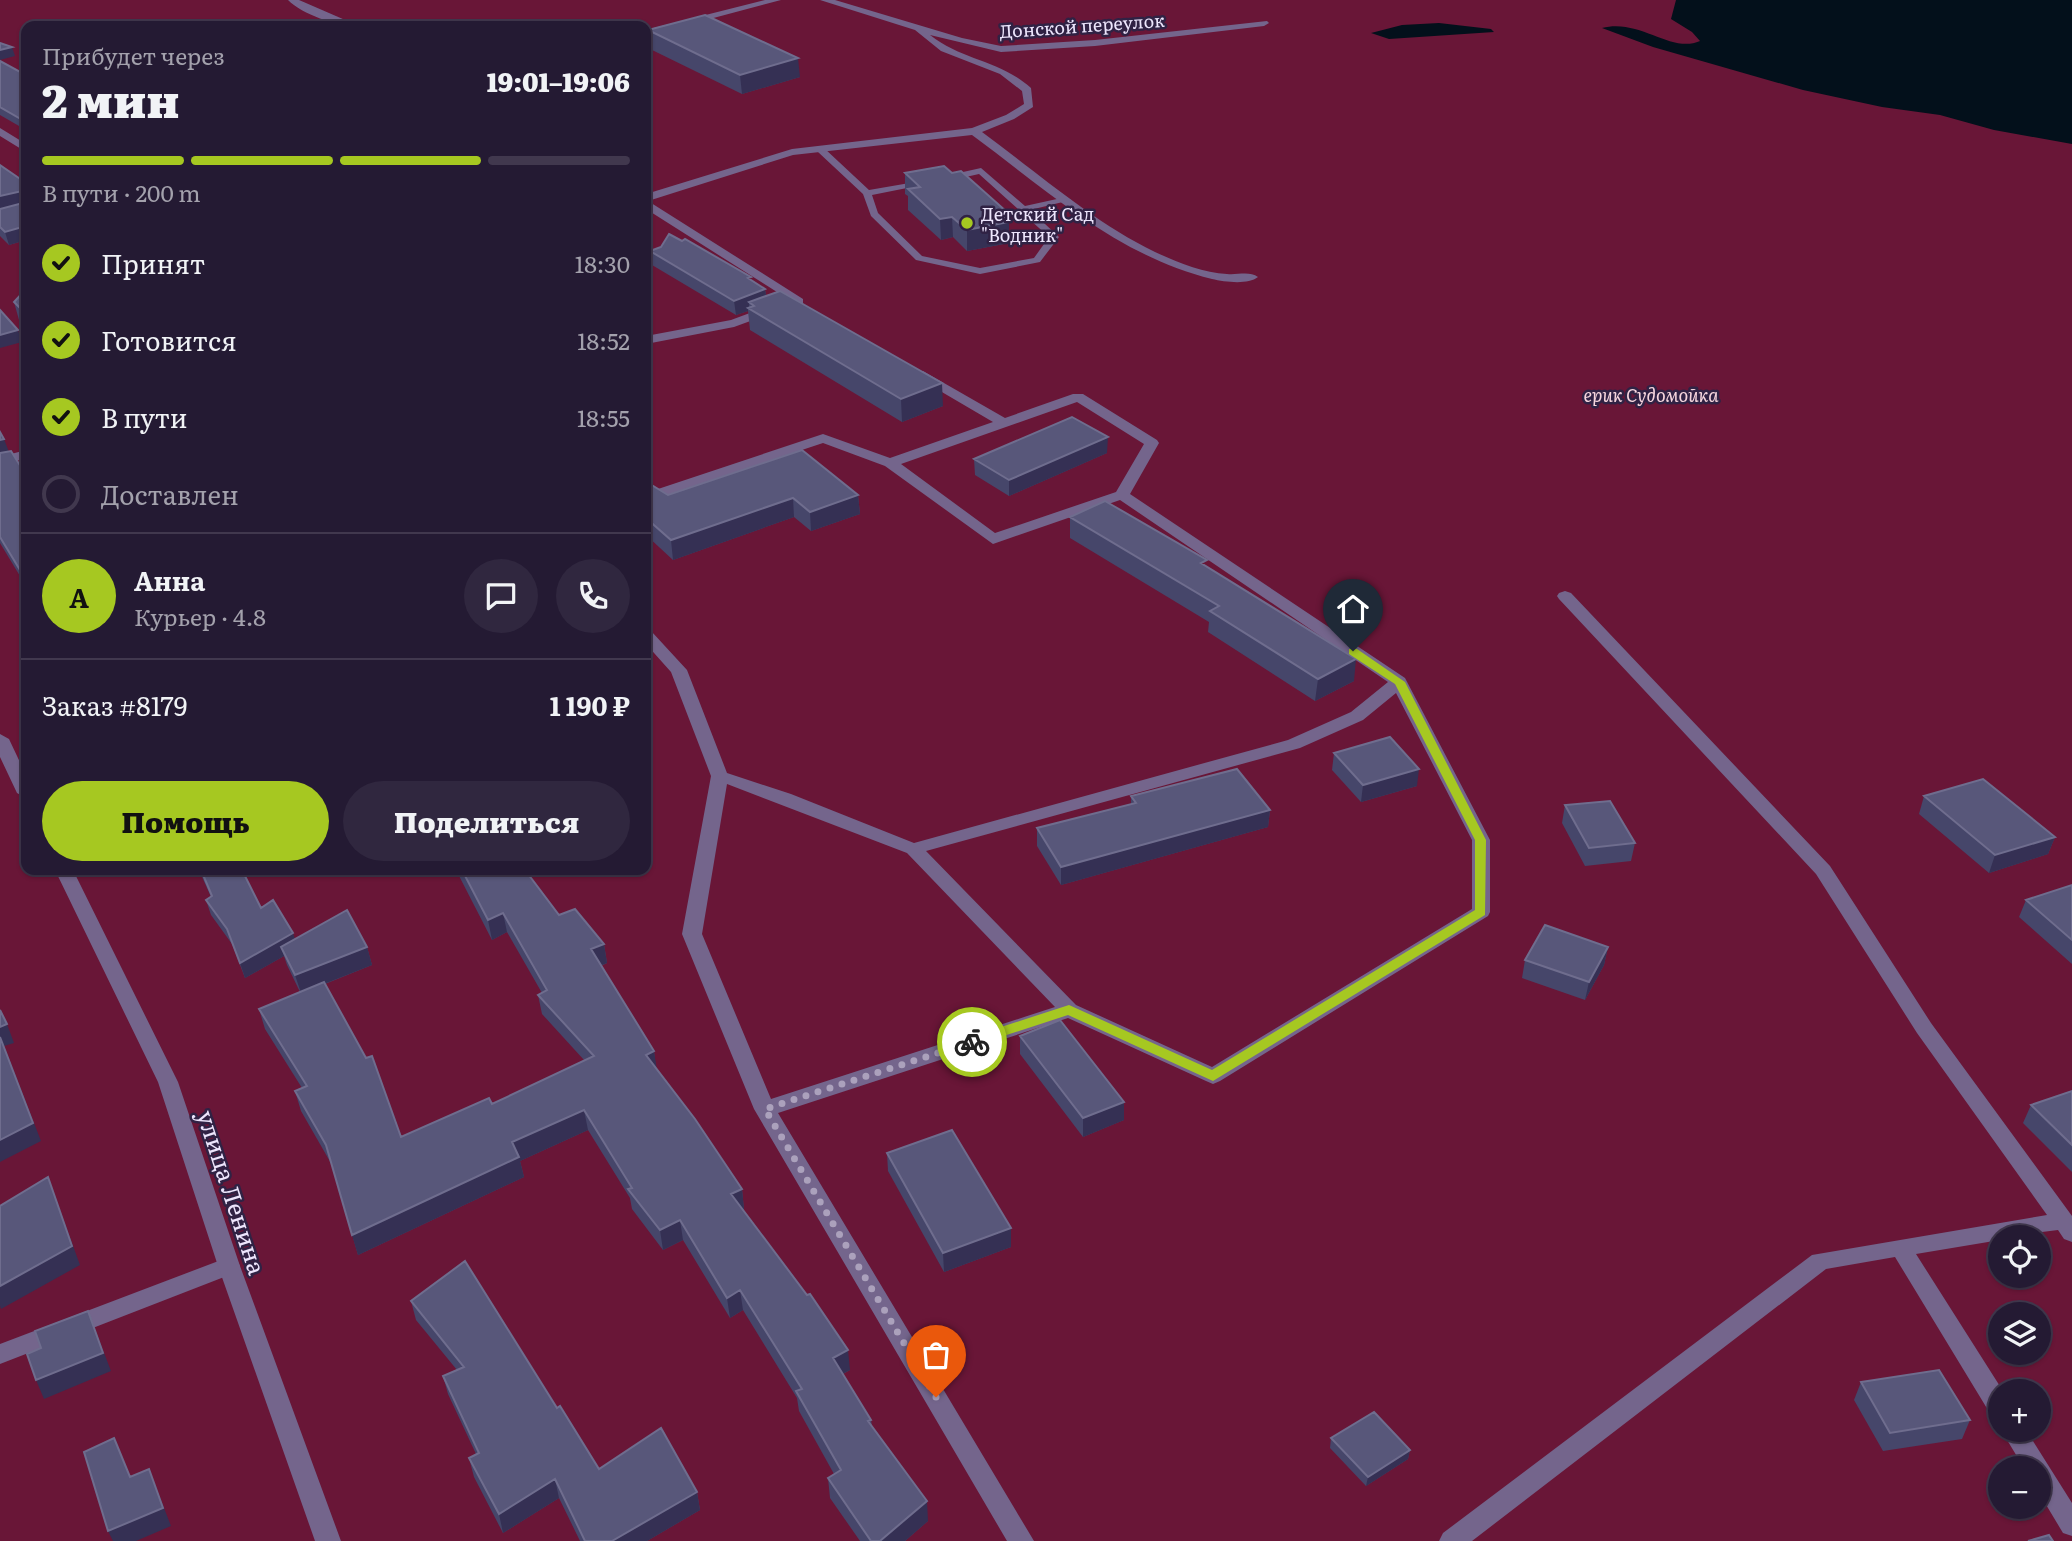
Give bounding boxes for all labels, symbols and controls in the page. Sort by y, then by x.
street label: Донской переулок [998,6,1166,44]
text: Прибудет через [42,38,225,72]
text: 19:01–19:06 [487,61,630,100]
text: 2 мин [42,64,180,132]
text: В пути · 200 m [42,175,201,209]
place label: Детский Сад "Водник" [981,200,1094,248]
marker: Детский Сад "Водник" [959,215,975,231]
text: Принят [101,243,205,282]
icon: check [42,244,80,282]
text: 18:30 [575,246,630,280]
text: Готовится [101,320,237,359]
icon: check [42,321,80,359]
text: 18:52 [577,323,630,357]
park label: ерик Судомойка [1583,381,1719,408]
text: В пути [101,397,188,436]
icon: check [42,398,80,436]
text: 18:55 [577,400,630,434]
text: Доставлен [101,474,239,513]
button: chat [464,559,538,633]
button: phone [556,559,630,633]
text: Анна [134,560,205,599]
text: А [69,577,89,616]
pin [1323,579,1383,651]
icon: home [1334,590,1372,628]
text: Курьер · 4.8 [134,599,266,633]
text: Заказ #8179 [42,685,187,724]
text: 1 190 ₽ [550,685,630,724]
button: Помощь [42,781,329,861]
button: Поделиться [343,781,630,861]
courier [937,1007,1007,1077]
icon: bike [953,1023,991,1061]
street label: улица Ленина [190,1105,276,1279]
map controls [1988,1225,2051,1519]
button: locate [1988,1225,2051,1288]
button: layers [1988,1302,2051,1365]
pin [906,1325,966,1397]
icon: bag [917,1336,955,1374]
button: + [1988,1379,2051,1442]
button: − [1988,1456,2051,1519]

